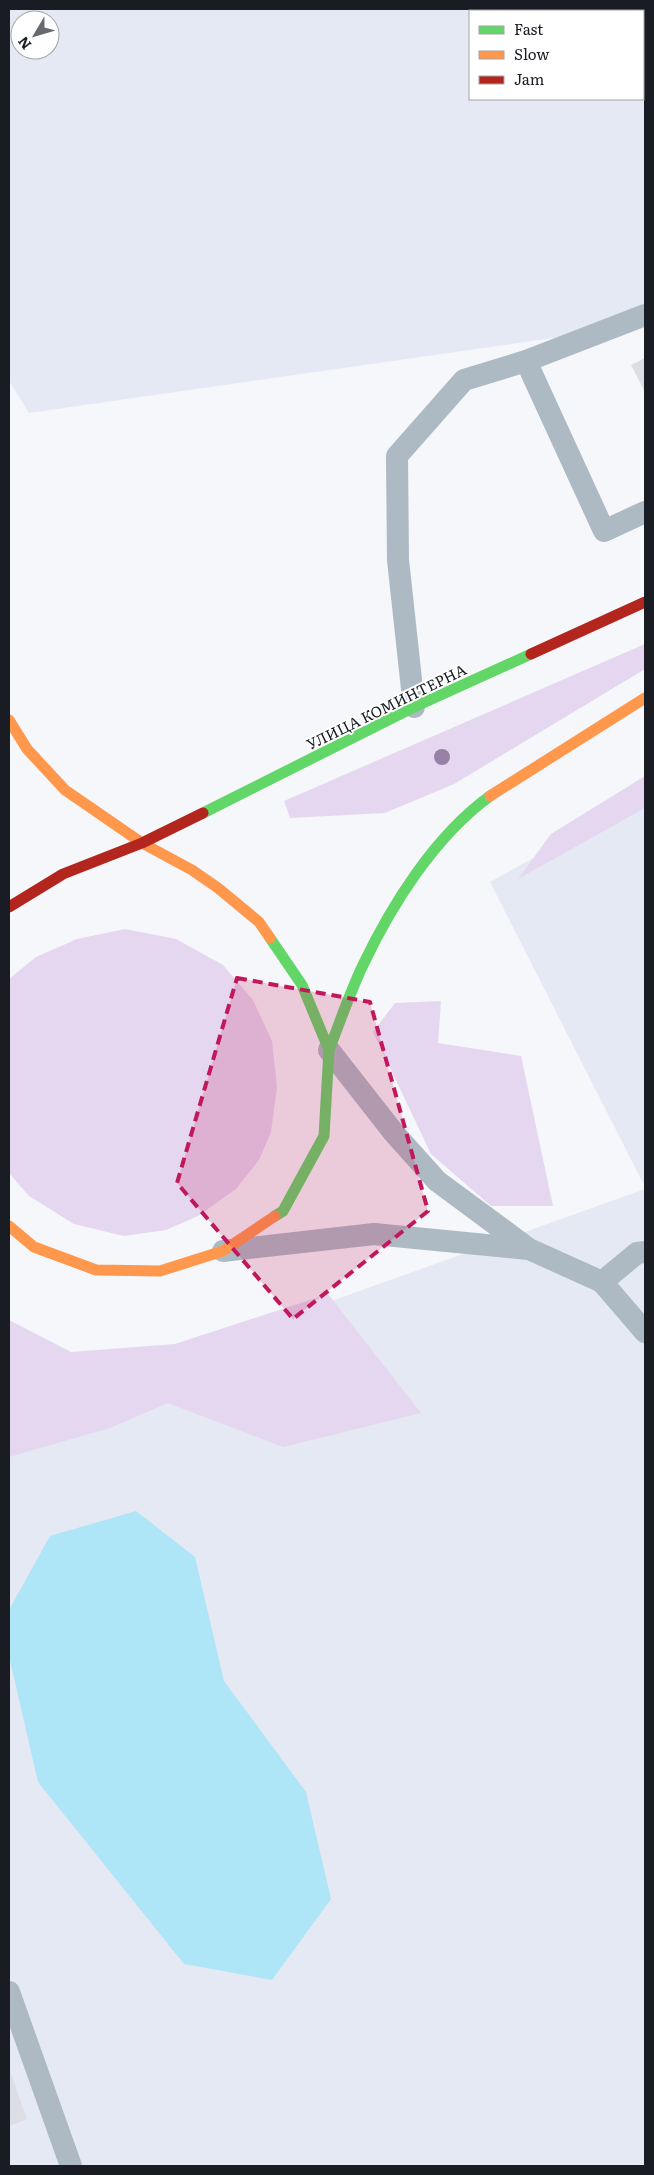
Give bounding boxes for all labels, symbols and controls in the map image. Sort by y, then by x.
north arrow [10,10,60,60]
legend [469,10,644,100]
text: Fast [514,17,543,40]
text: N [12,33,35,54]
text: Slow [514,42,549,65]
text: Jam [514,67,545,90]
street label: УЛИЦА КОМИНТЕРНА [302,657,470,755]

